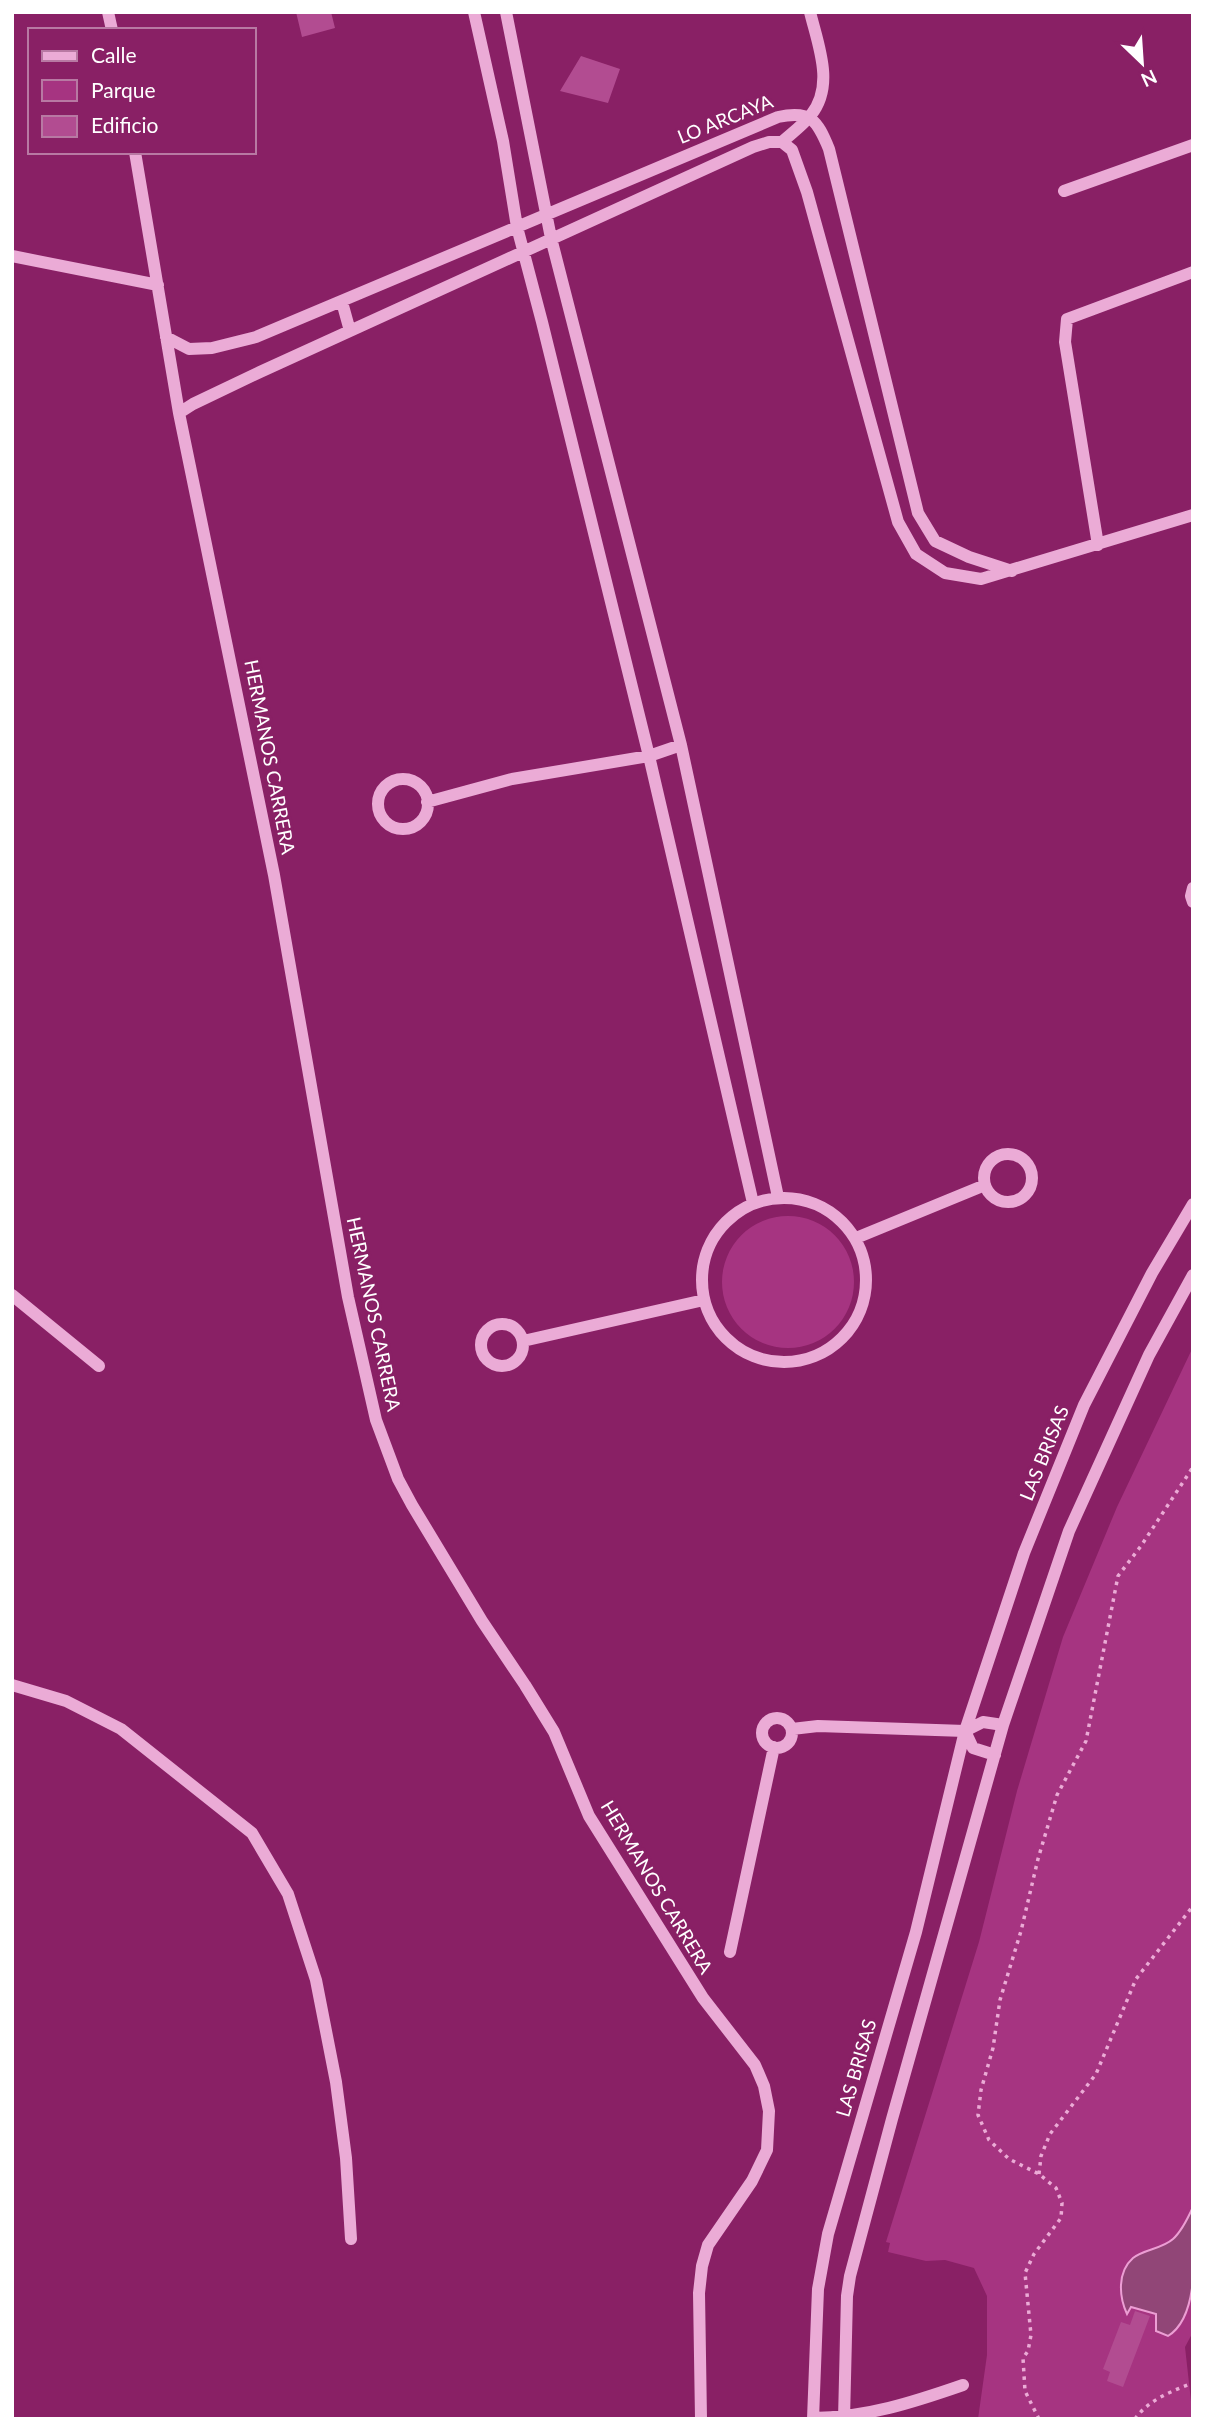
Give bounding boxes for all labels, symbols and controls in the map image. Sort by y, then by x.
legend [28,28,256,154]
north arrow [1107,28,1177,98]
text: Calle [91,42,136,67]
text: N [1138,65,1161,92]
text: Parque [91,77,156,102]
street label: LO ARCAYA [674,89,776,148]
text: Edificio [91,112,159,137]
street label: HERMANOS CARRERA [240,658,301,856]
street label: HERMANOS CARRERA [343,1215,406,1413]
street label: LAS BRISAS [1014,1402,1073,1504]
street label: HERMANOS CARRERA [597,1796,718,1978]
street label: LAS BRISAS [831,2016,880,2119]

